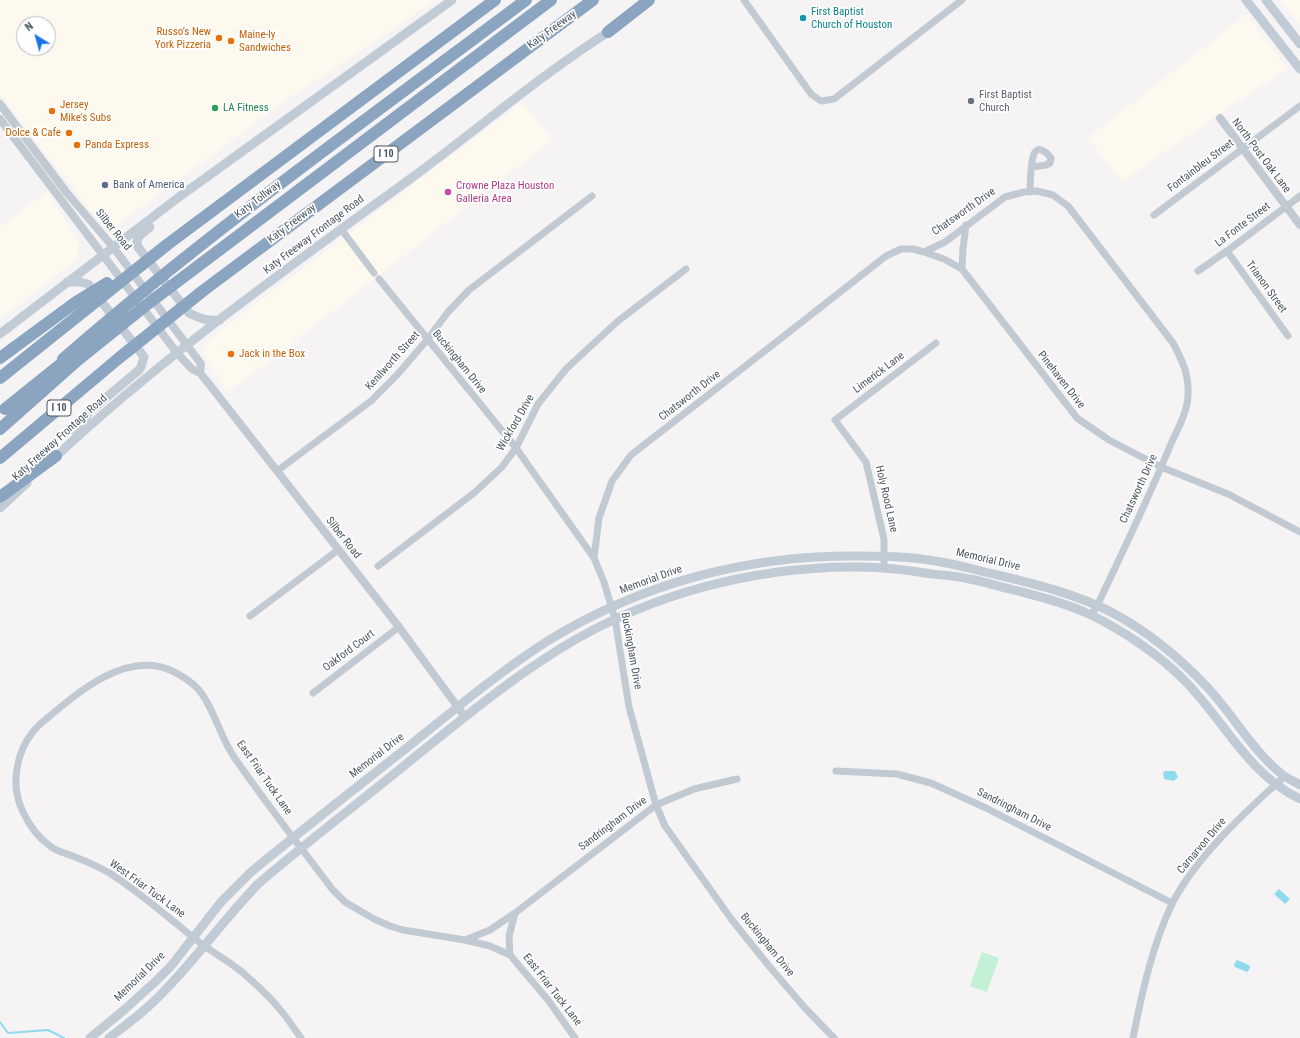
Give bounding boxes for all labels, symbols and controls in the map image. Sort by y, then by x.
place label: First Baptist Church of Houston [811,5,892,31]
street label: Katy Freeway [525,8,579,52]
marker: First Baptist Church of Houston [798,13,808,23]
north arrow [16,16,56,56]
text: N [22,20,36,34]
place label: Russo’s New York Pizzeria [155,25,211,51]
place label: Maine-ly Sandwiches [239,28,291,54]
marker: Russo’s New York Pizzeria [214,33,224,43]
marker: Maine-ly Sandwiches [226,36,236,46]
place label: First Baptist Church [979,88,1032,114]
marker: First Baptist Church [966,96,976,106]
place label: Jersey Mike's Subs [60,98,111,124]
place label: LA Fitness [223,101,269,115]
marker: LA Fitness [210,103,220,113]
marker: Jersey Mike's Subs [47,106,57,116]
street label: North Post Oak Lane [1229,116,1293,196]
place label: Dolce & Cafe [5,126,61,140]
marker: Dolce & Cafe [64,128,74,138]
street label: Fontainbleu Street [1165,137,1237,195]
place label: Panda Express [85,138,149,152]
marker: Panda Express [72,140,82,150]
road number: I 10 [374,146,398,162]
place label: Bank of America [113,178,185,192]
street label: Katy Tollway [232,178,284,222]
place label: Crowne Plaza Houston Galleria Area [456,179,554,205]
marker: Bank of America [100,180,110,190]
street label: Chatsworth Drive [930,185,998,239]
marker: Crowne Plaza Houston Galleria Area [443,187,453,197]
street label: Katy Freeway Frontage Road [261,193,367,277]
street label: La Fonte Street [1213,200,1273,250]
street label: Katy Freeway [265,201,319,247]
street label: Silber Road [92,207,134,253]
street label: Trianon Street [1243,258,1289,316]
street label: Buckingham Drive [429,328,489,396]
street label: Kenilworth Street [363,329,423,393]
place label: Jack in the Box [239,347,305,361]
marker: Jack in the Box [226,349,236,359]
street label: Limerick Lane [851,349,907,397]
street label: Pinehaven Drive [1034,349,1088,411]
street label: Chatsworth Drive [657,368,723,424]
street label: Katy Freeway Frontage Road [10,392,110,484]
street label: Wickford Drive [495,392,537,454]
road number: I 10 [47,400,71,416]
street label: Chatsworth Drive [1117,452,1161,526]
street label: Holy Rood Lane [872,464,900,534]
street label: Silber Road [323,515,363,561]
street label: Memorial Drive [955,546,1021,574]
street label: Memorial Drive [618,563,684,597]
street label: Buckingham Drive [618,611,644,691]
street label: Oakford Court [321,627,377,675]
street label: Memorial Drive [347,731,407,781]
street label: East Friar Tuck Lane [233,738,295,818]
street label: Sandringham Drive [975,786,1053,834]
street label: Sandringham Drive [576,794,650,854]
street label: Carnarvon Drive [1175,815,1229,877]
street label: West Friar Tuck Lane [107,857,187,921]
street label: Buckingham Drive [737,911,797,979]
street label: Memorial Drive [112,950,168,1004]
street label: East Friar Tuck Lane [520,951,584,1029]

